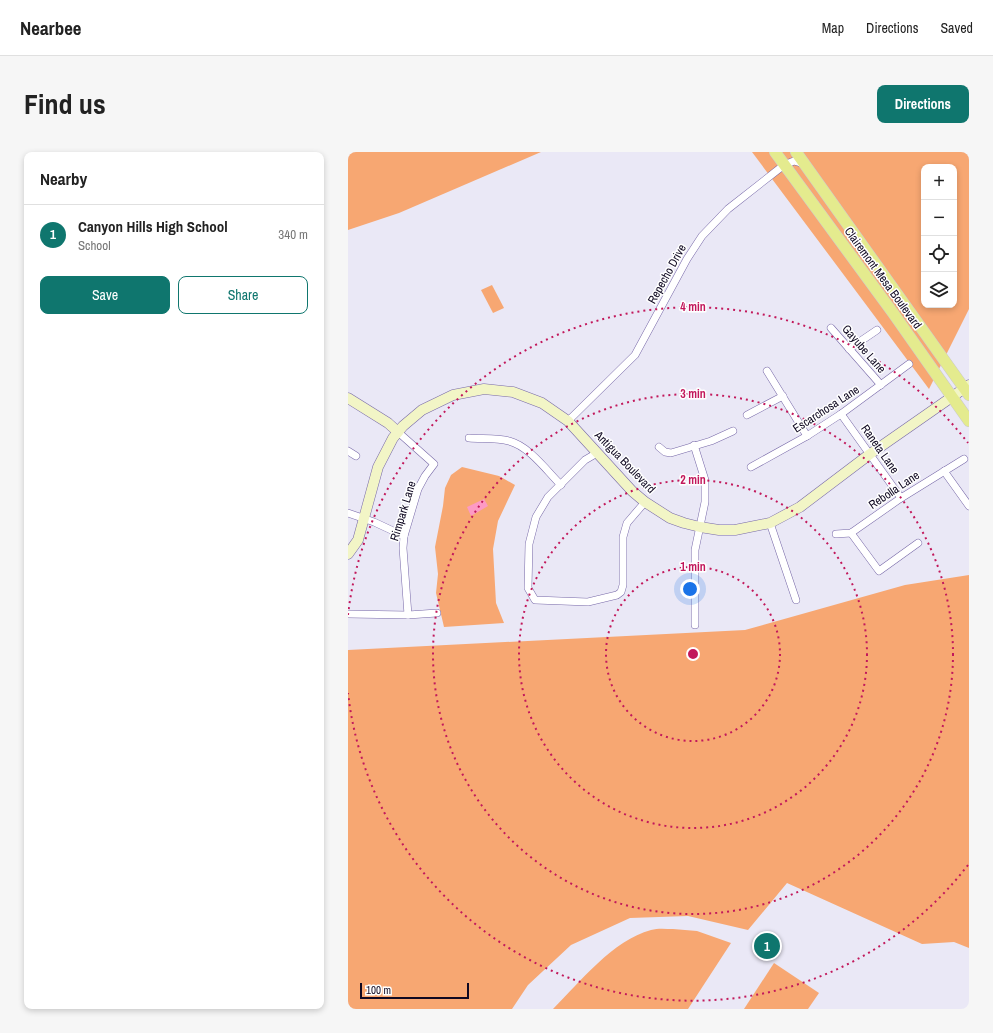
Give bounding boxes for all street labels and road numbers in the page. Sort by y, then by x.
street label: Clairemont Mesa Boulevard [841,224,925,332]
street label: Repecho Drive [644,241,690,307]
street label: Gayube Lane [839,321,889,377]
street label: Escarchosa Lane [790,382,862,436]
street label: Raneta Lane [857,421,903,477]
street label: Antigua Boulevard [590,427,659,497]
street label: Rebolla Lane [865,467,923,513]
street label: Rimpark Lane [386,479,420,543]

